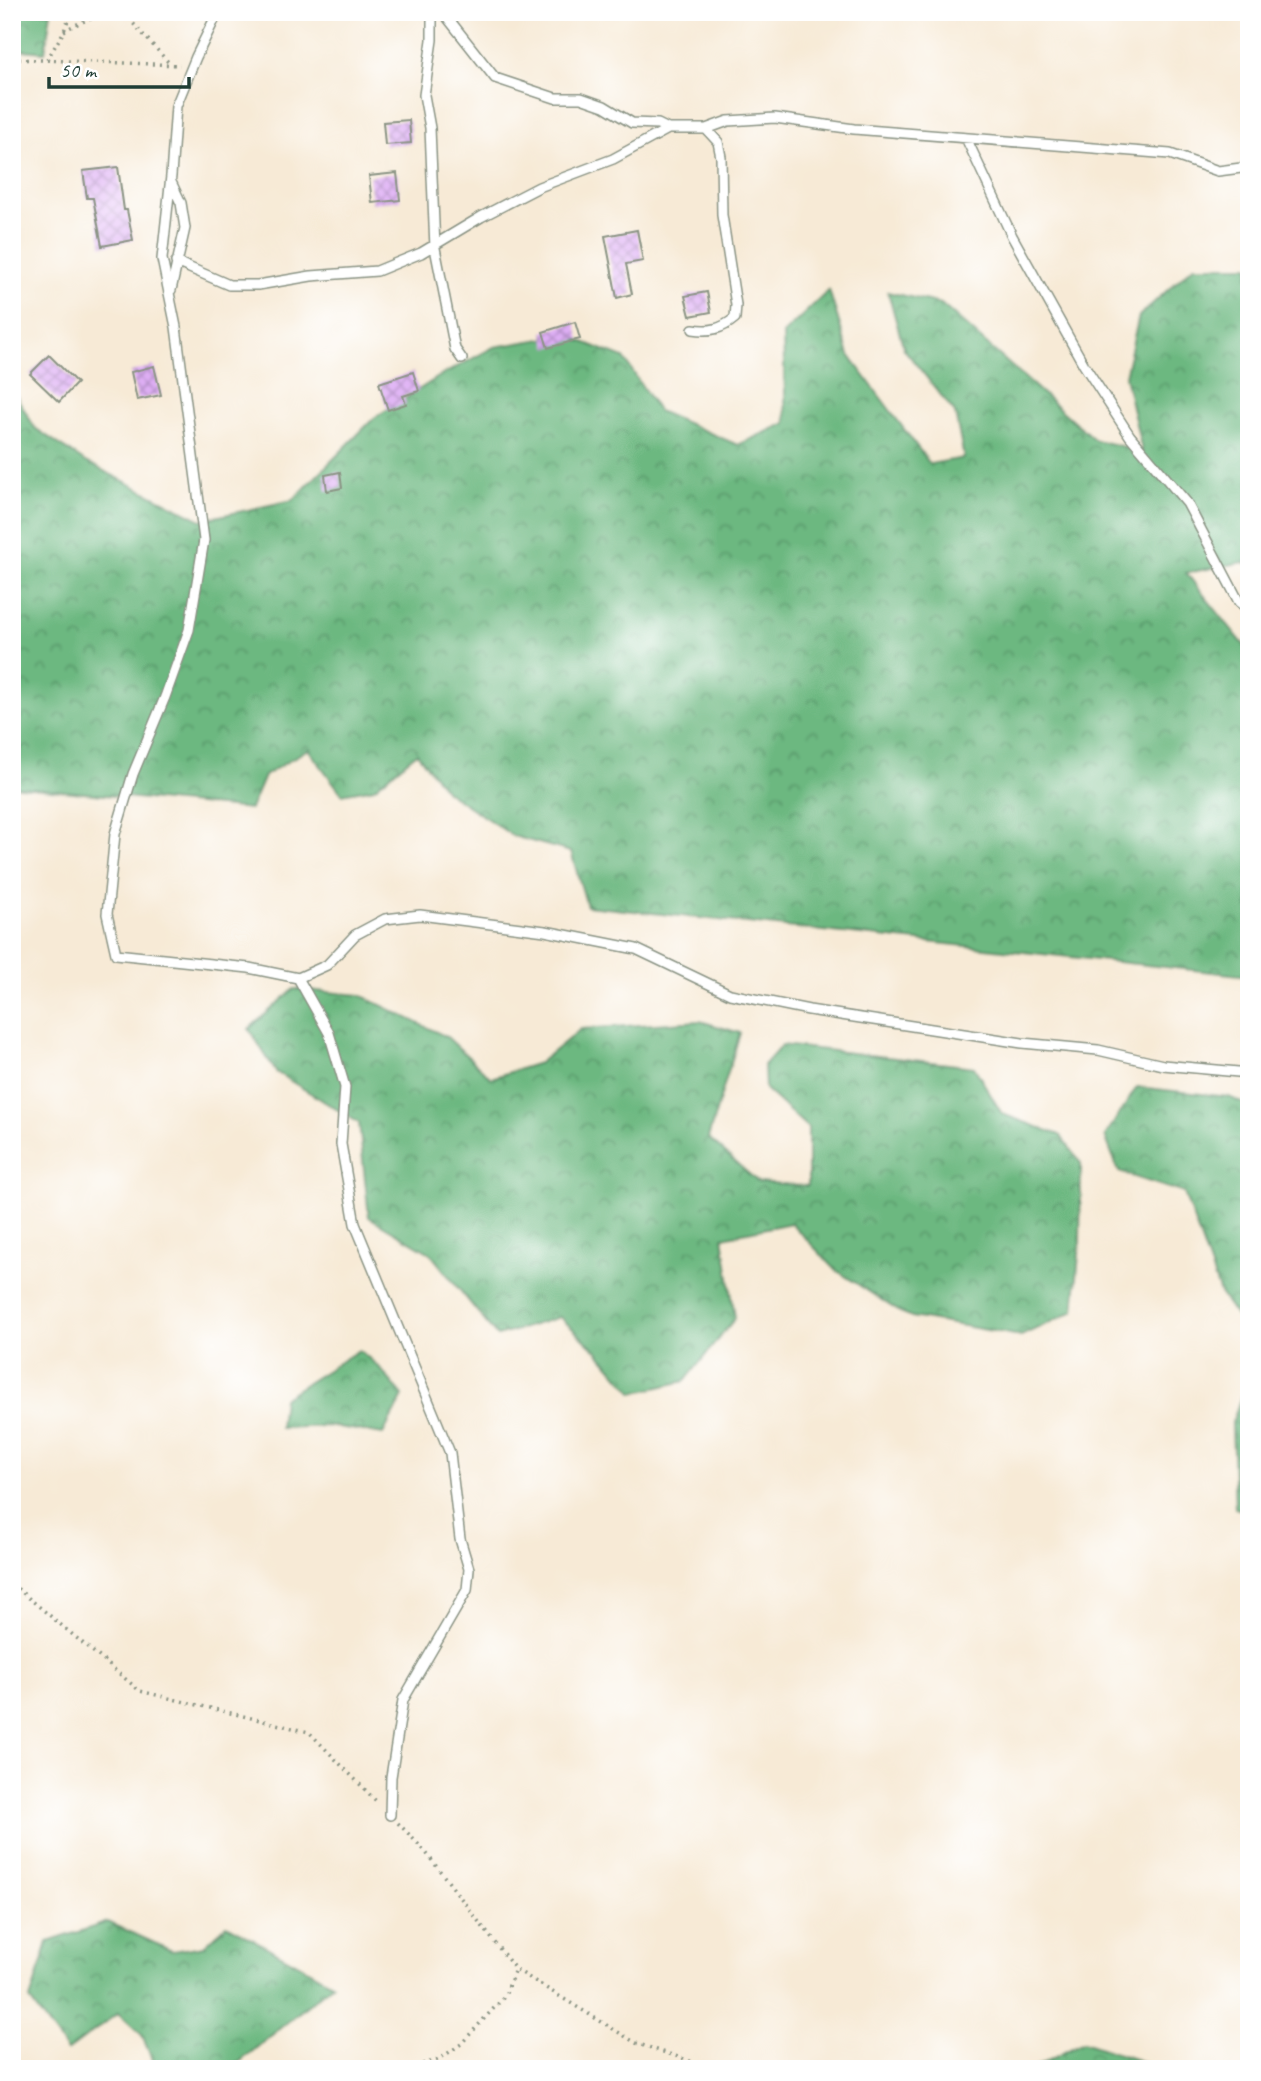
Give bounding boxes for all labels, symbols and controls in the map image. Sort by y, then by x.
scale bar [49,46,189,90]
text: 50 m [60,57,98,83]

